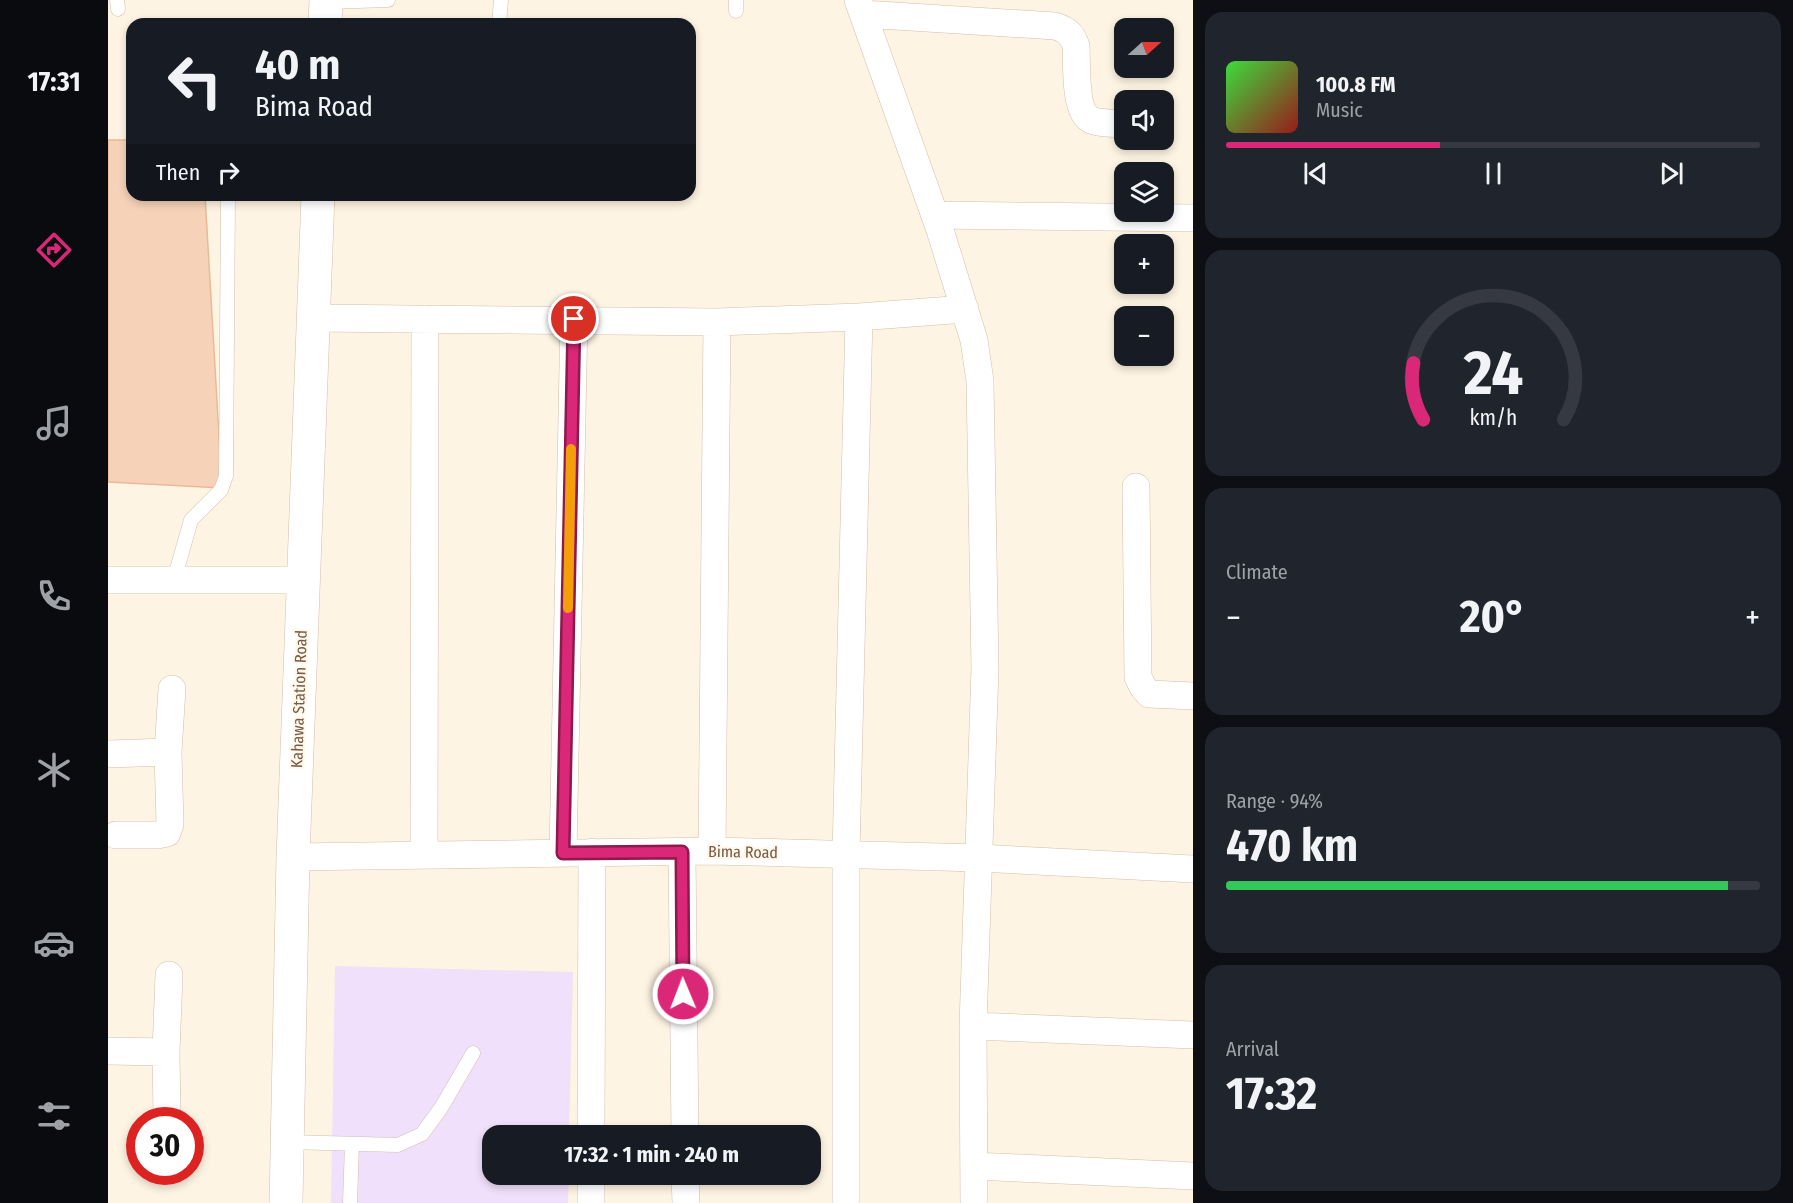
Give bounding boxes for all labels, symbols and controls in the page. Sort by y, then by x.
north arrow [1114,18,1174,78]
map controls [1114,18,1174,366]
text: 40 m [255,40,340,90]
icon: left [156,42,234,120]
text: 17:31 [27,66,81,98]
text: 100.8 FM [1316,71,1396,98]
button: sound [1114,90,1174,150]
text: Bima Road [255,91,373,123]
text: Music [1316,98,1363,122]
icon: right [212,156,245,189]
icon: previous [1299,157,1332,190]
icon: pause [1477,157,1510,190]
icon: next [1655,157,1688,190]
text: Then [156,159,200,186]
button: layers [1114,162,1174,222]
icon: directions [33,229,75,271]
button: + [1114,234,1174,294]
pin [548,293,599,344]
icon: arrive [557,302,590,335]
button: − [1114,306,1174,366]
text: 24 [1462,336,1523,411]
icon: music [33,402,75,444]
text: km/h [1469,406,1517,432]
text: Climate [1226,560,1288,584]
icon: phone [33,575,75,617]
text: 20° [1460,590,1526,644]
text: − [1226,598,1241,638]
text: + [1745,598,1760,638]
street label: Kahawa Station Road [287,630,311,768]
icon: climate [33,749,75,791]
text: Range · 94% [1226,789,1323,813]
text: 470 km [1226,819,1358,873]
street label: Bima Road [708,842,778,862]
icon: car [33,922,75,964]
position arrow [651,962,715,1026]
text: Arrival [1226,1037,1279,1061]
text: 17:32 [1226,1067,1317,1121]
icon: filters [33,1095,75,1137]
speed limit sign: 30 [126,1107,204,1185]
text: 17:32 · 1 min · 240 m [564,1141,739,1168]

